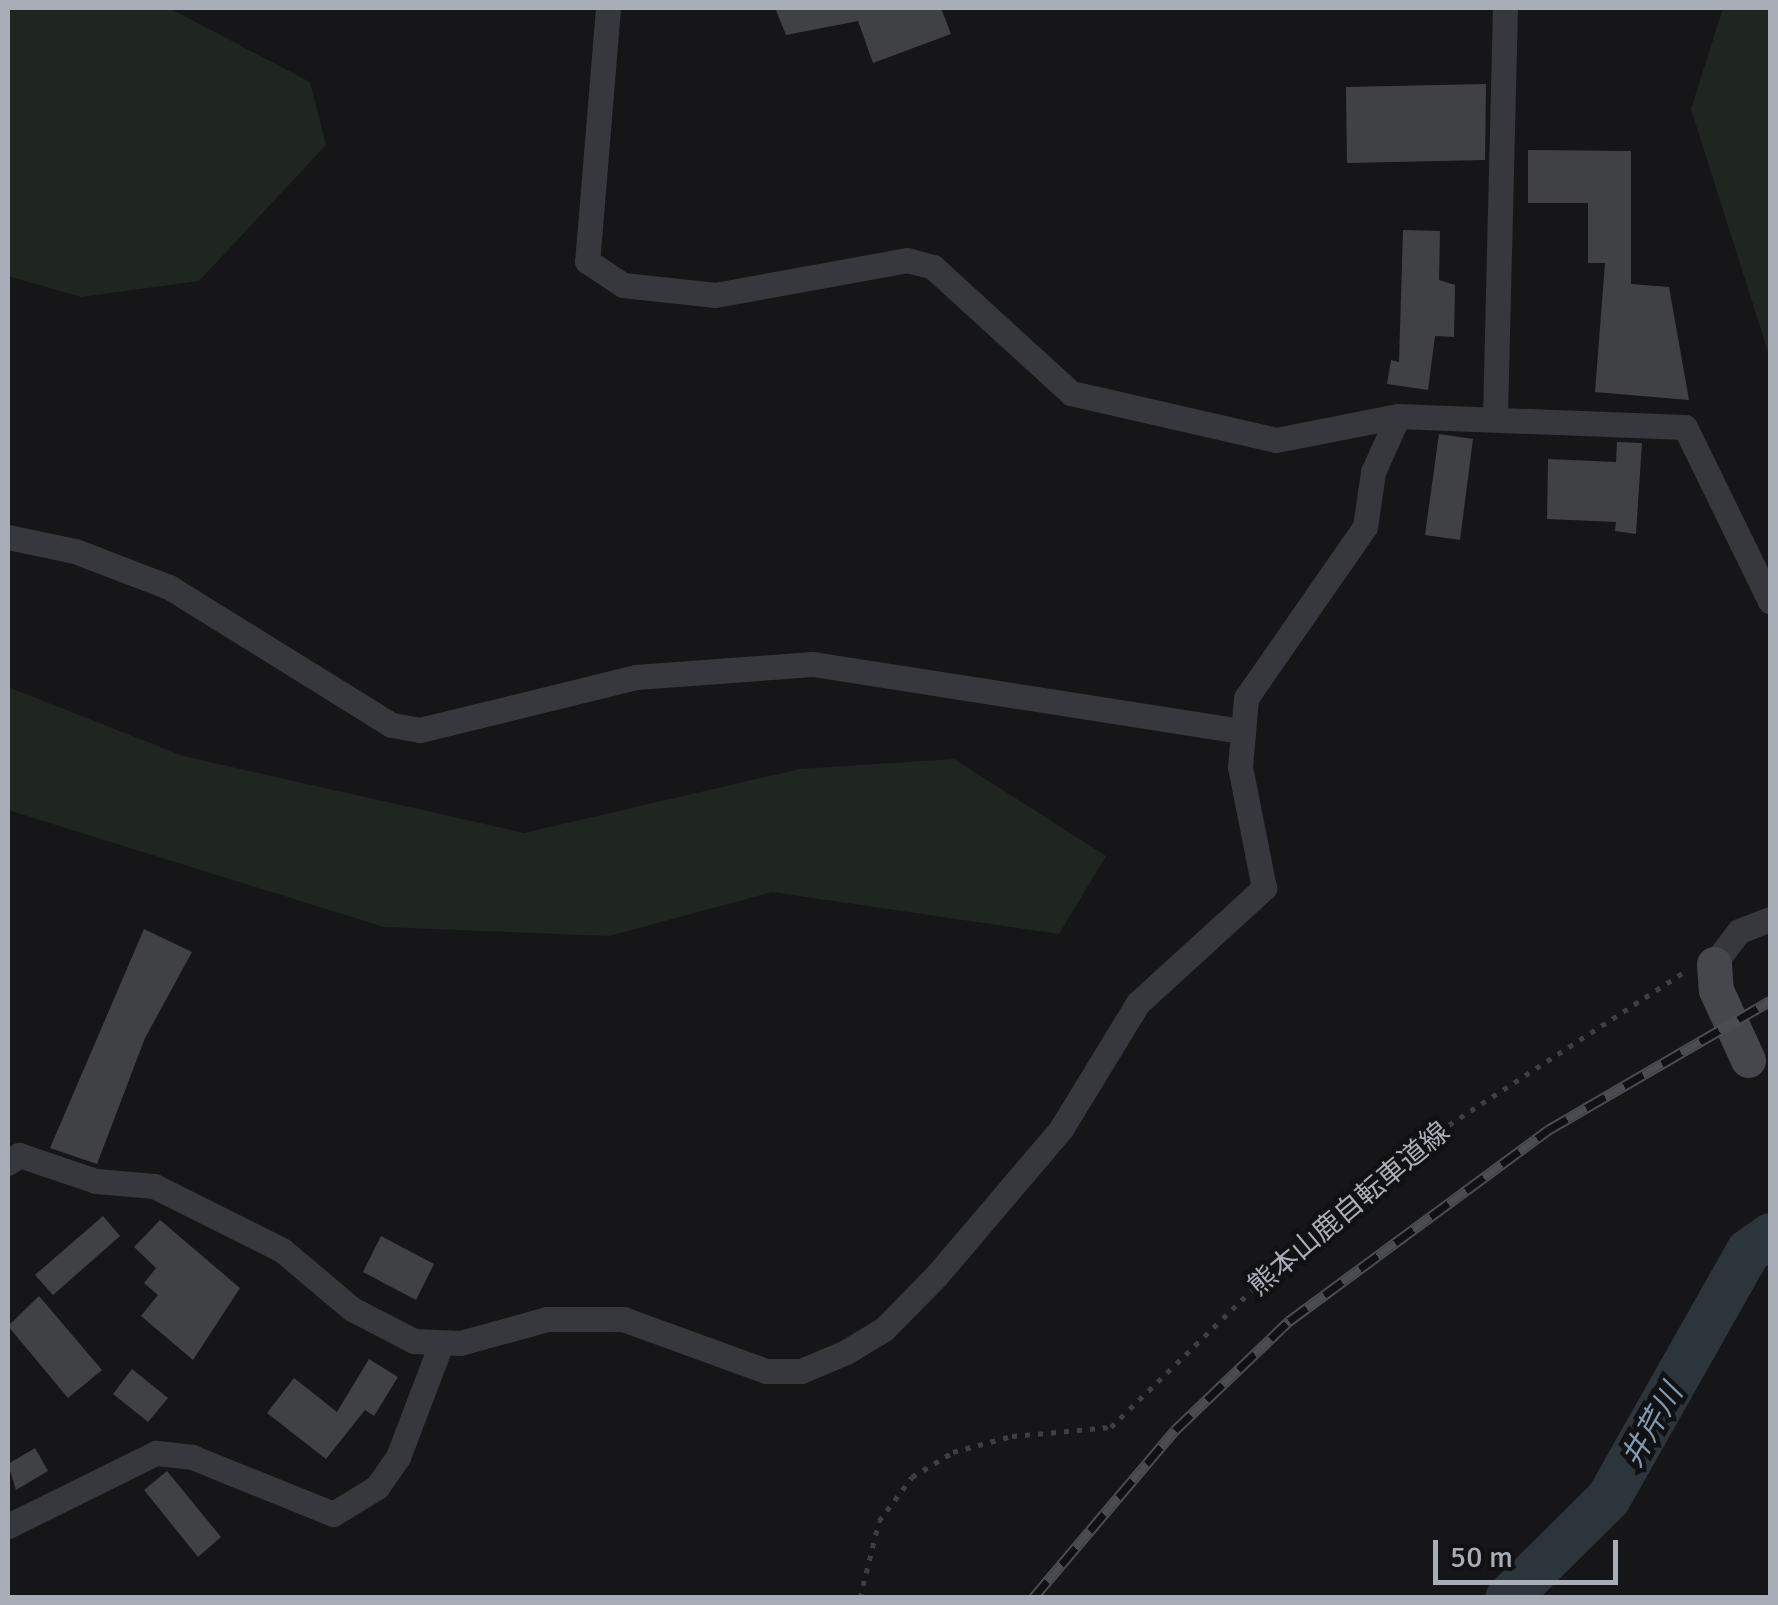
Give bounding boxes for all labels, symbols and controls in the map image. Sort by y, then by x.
street label: 熊本山鹿自転車道線 [1242,1115,1456,1303]
water label: 井芹川 [1615,1378,1691,1474]
scale bar [1438,1520,1623,1582]
text: 50 m [1450,1539,1513,1576]

